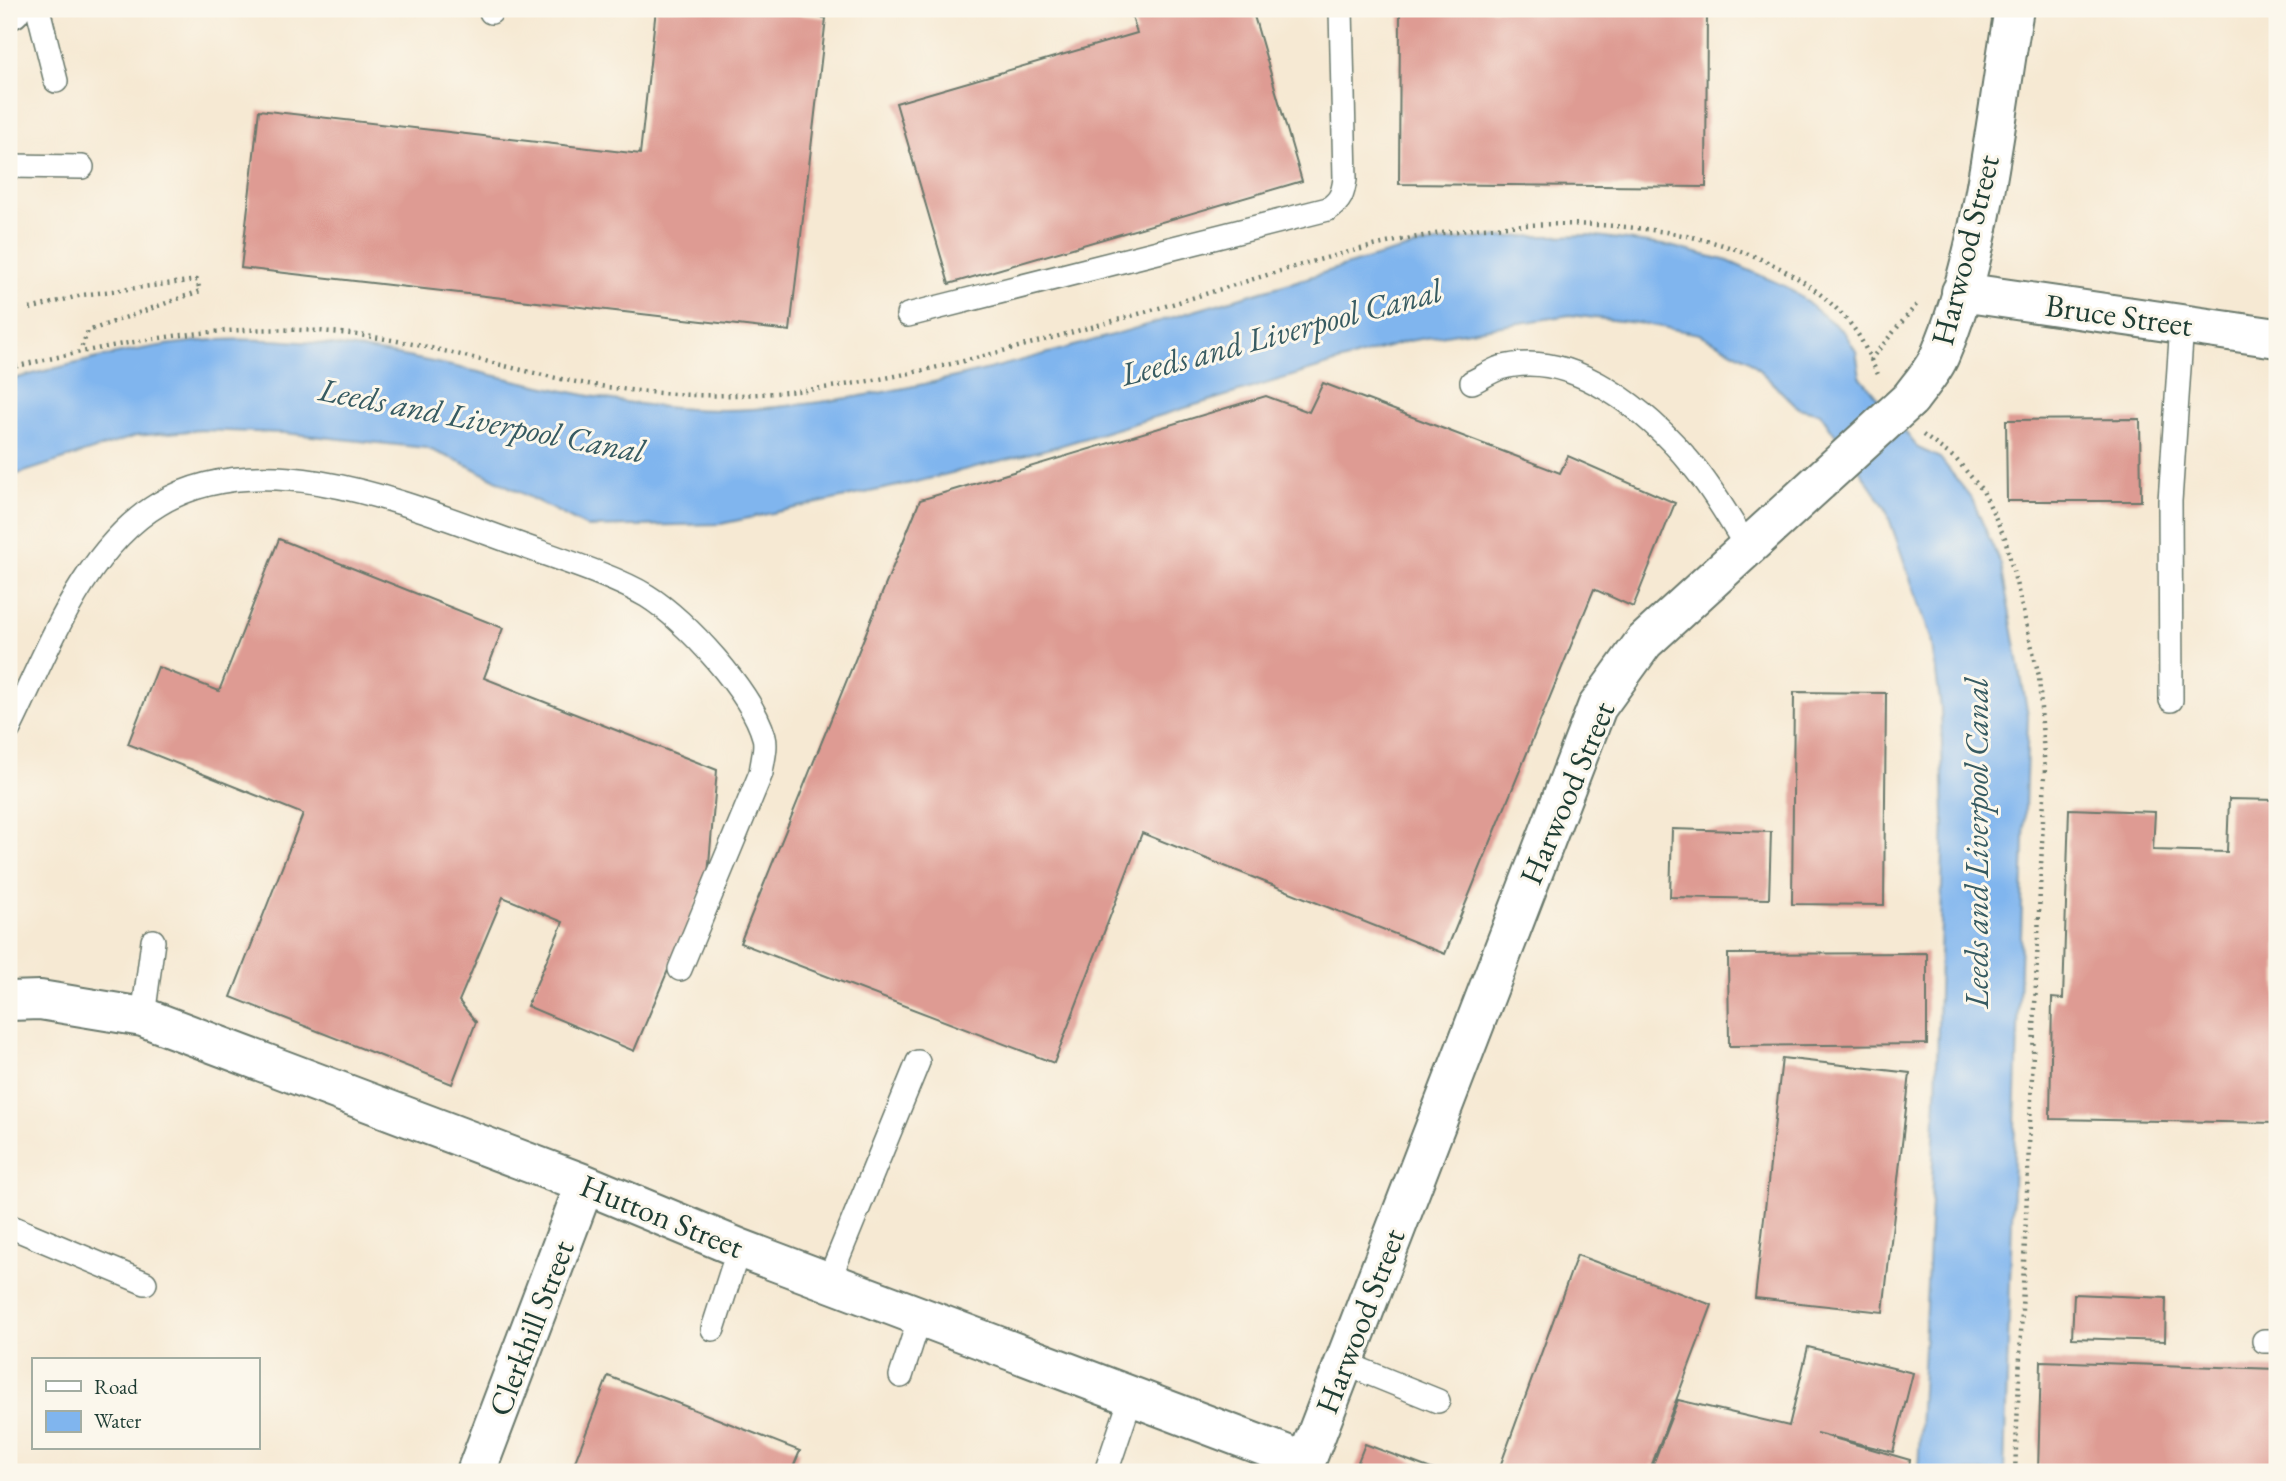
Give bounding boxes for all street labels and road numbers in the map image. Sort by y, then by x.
street label: Harwood Street [1921,150,2009,350]
street label: Bruce Street [2043,284,2195,346]
street label: Harwood Street [1510,695,1624,891]
street label: Hutton Street [574,1164,750,1268]
street label: Harwood Street [1305,1222,1415,1420]
street label: Clerkhill Street [478,1234,584,1422]

